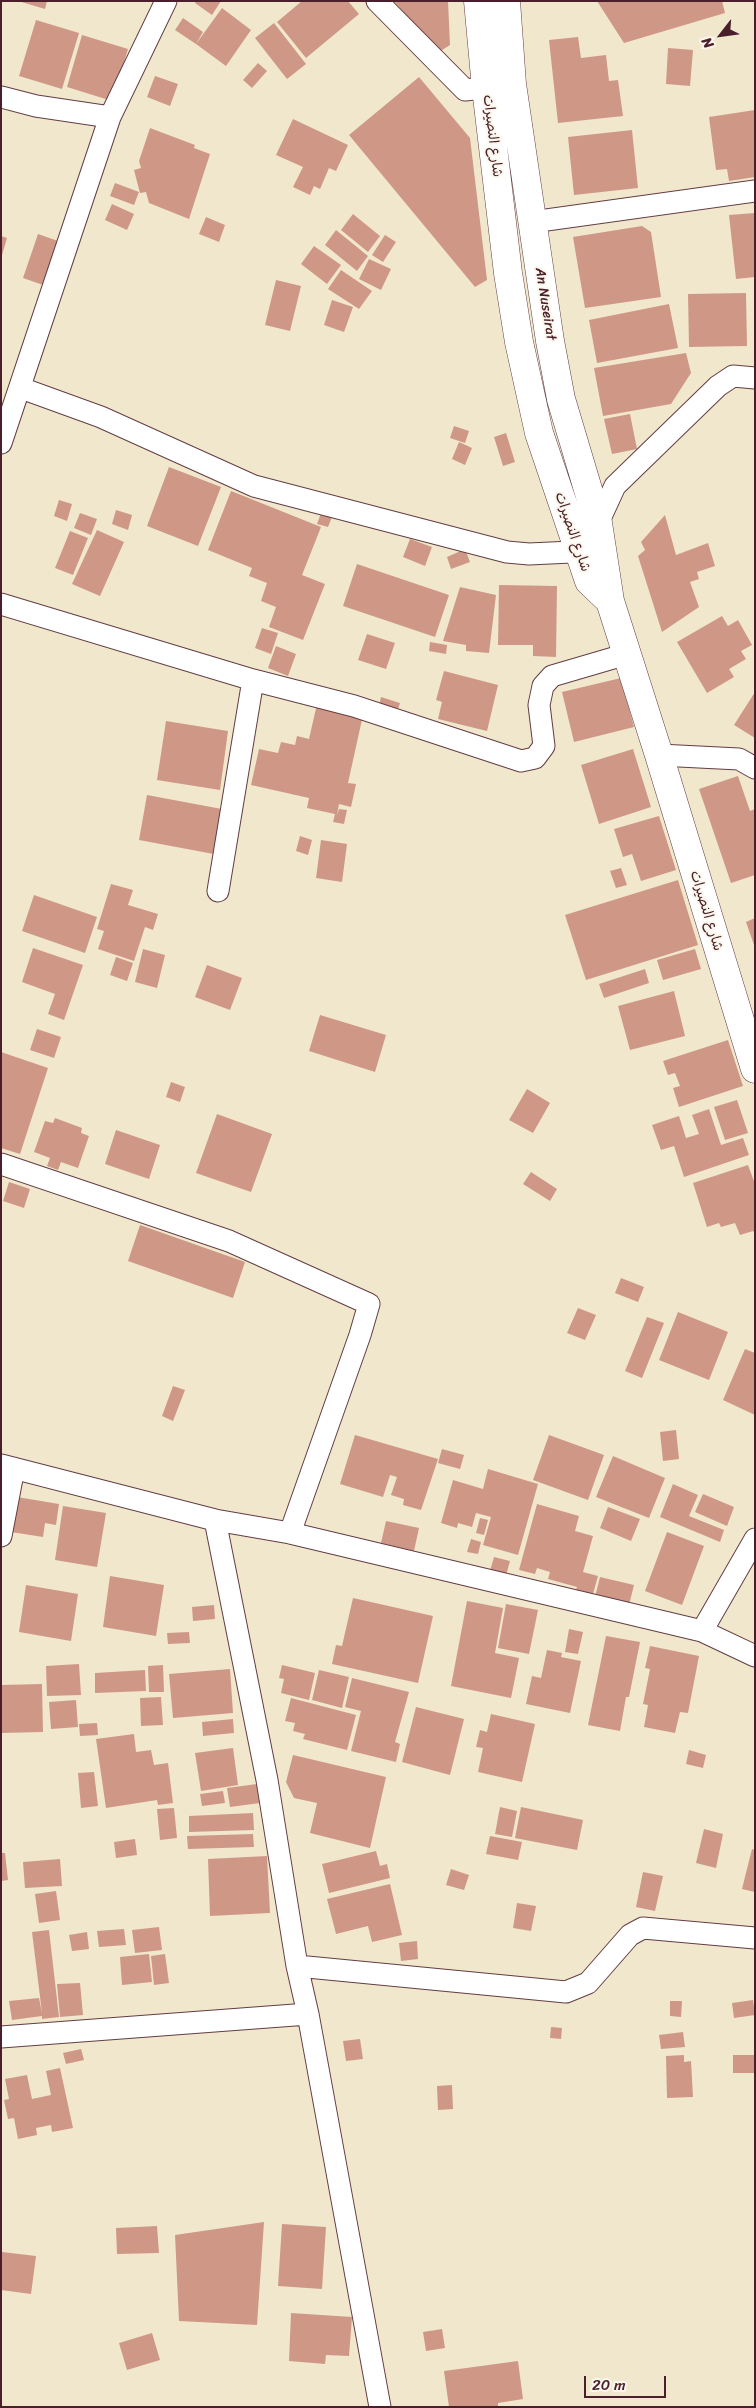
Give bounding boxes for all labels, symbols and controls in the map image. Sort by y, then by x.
north arrow [696,10,746,60]
text: N [694,32,721,53]
street label: شارع النصيرات [479,94,505,178]
street label: An Nuseirat [531,266,559,342]
street label: شارع النصيرات [551,490,593,574]
street label: شارع النصيرات [686,869,726,953]
scale bar [586,2366,668,2398]
text: 20 m [592,2372,626,2398]

